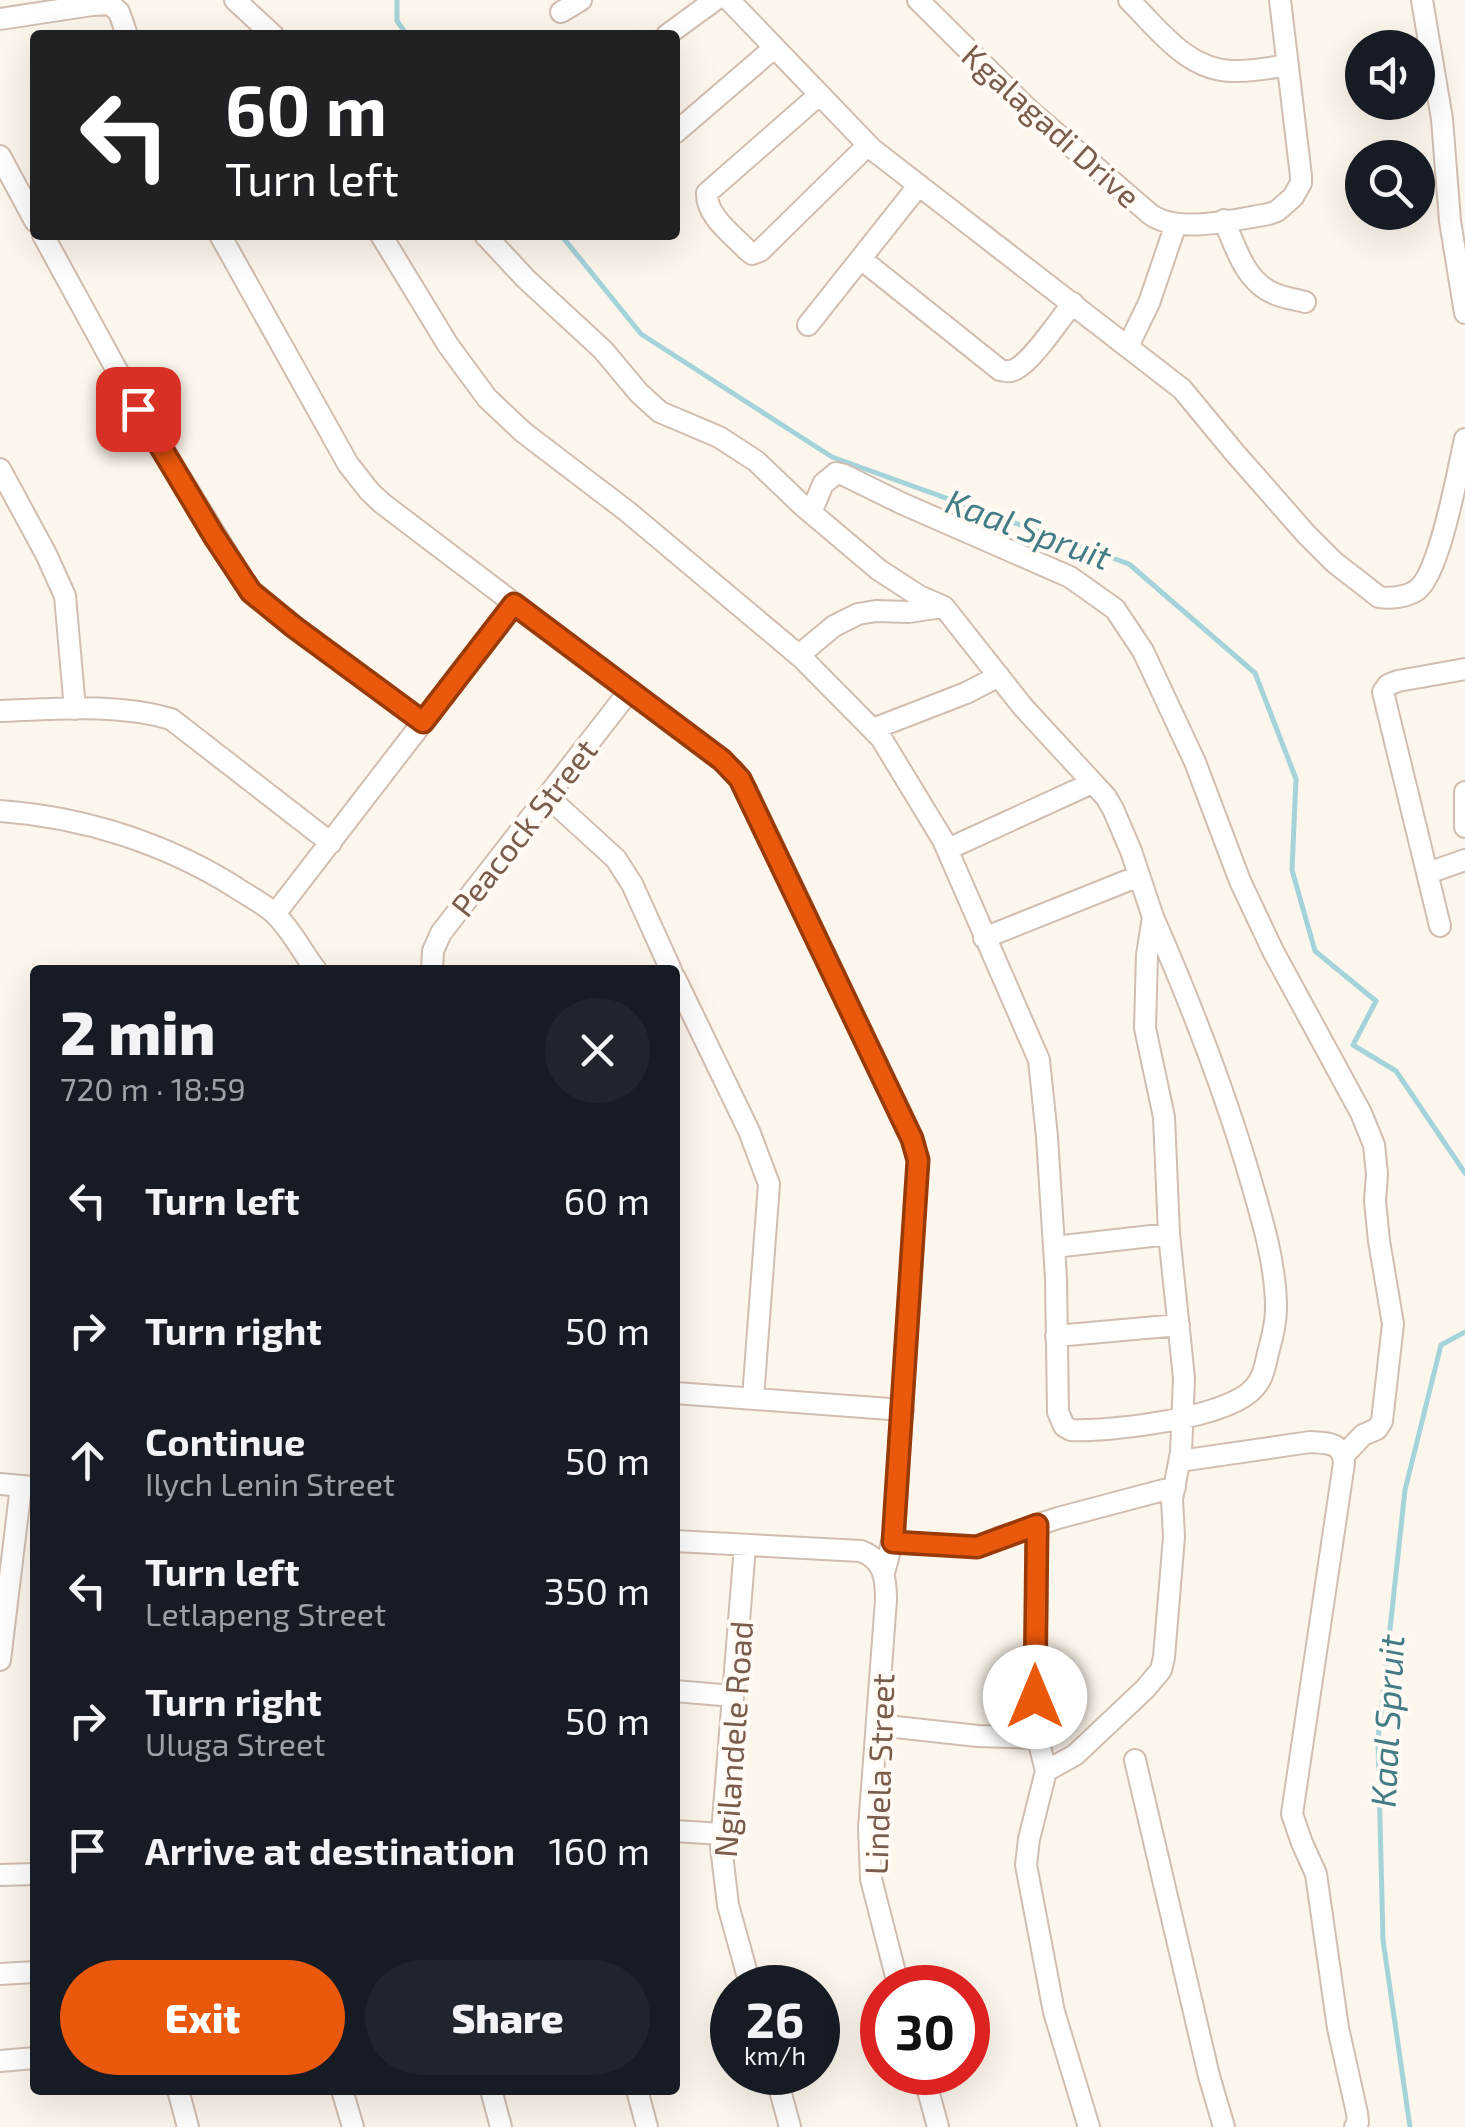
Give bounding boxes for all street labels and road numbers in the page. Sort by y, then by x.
street label: Kgalagadi Drive [955,35,1149,215]
street label: Peacock Street [442,731,604,923]
street label: Ngilandele Road [705,1619,759,1859]
street label: Lindela Street [855,1673,901,1875]

